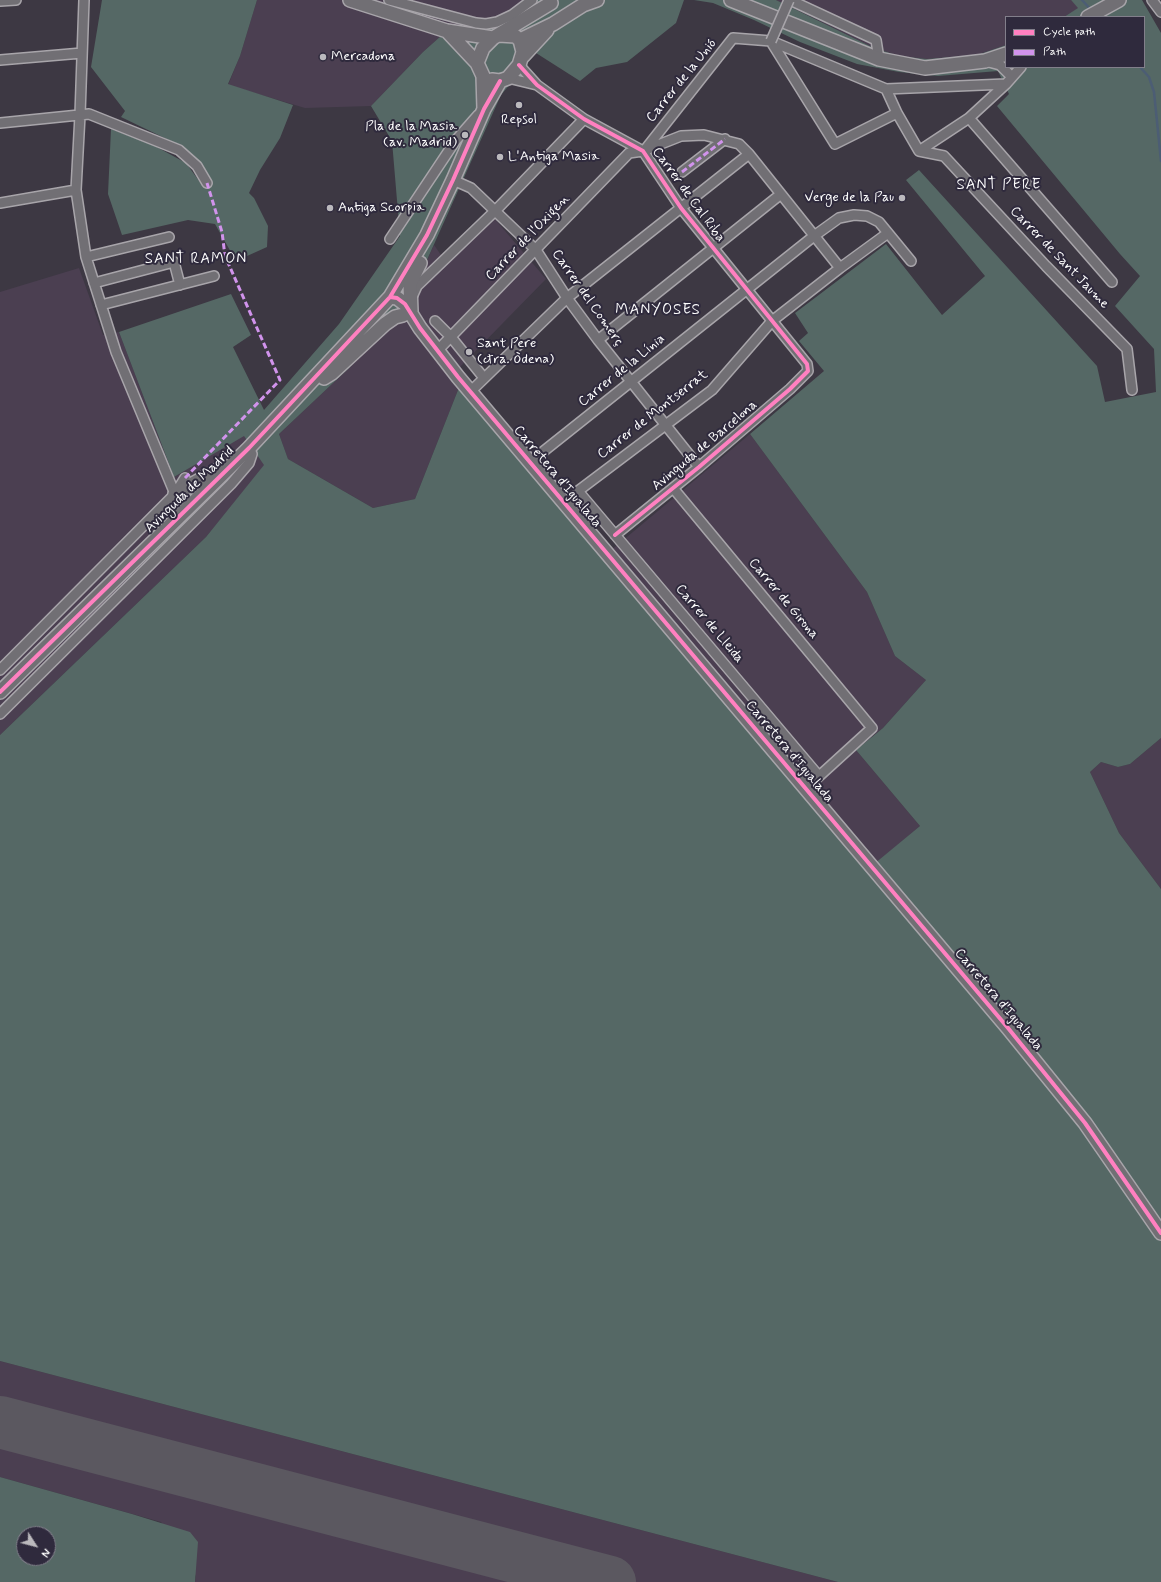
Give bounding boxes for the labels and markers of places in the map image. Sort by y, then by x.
place label: Mercadona [331,49,395,65]
marker: Mercadona [318,52,328,62]
marker: Repsol [514,100,524,110]
place label: Repsol [501,112,537,128]
place label: Pla de la Masia (av. Madrid) [365,119,457,152]
marker: Pla de la Masia (av. Madrid) [460,130,470,140]
place label: L'Antiga Masia [508,149,599,165]
marker: L'Antiga Masia [495,152,505,162]
place label: Verge de la Pau [805,190,894,206]
marker: Verge de la Pau [897,193,907,203]
place label: Antiga Scorpia [338,200,424,216]
marker: Antiga Scorpia [325,203,335,213]
place label: Sant Pere (ctra. Òdena) [477,336,554,368]
marker: Sant Pere (ctra. Òdena) [464,347,474,357]

